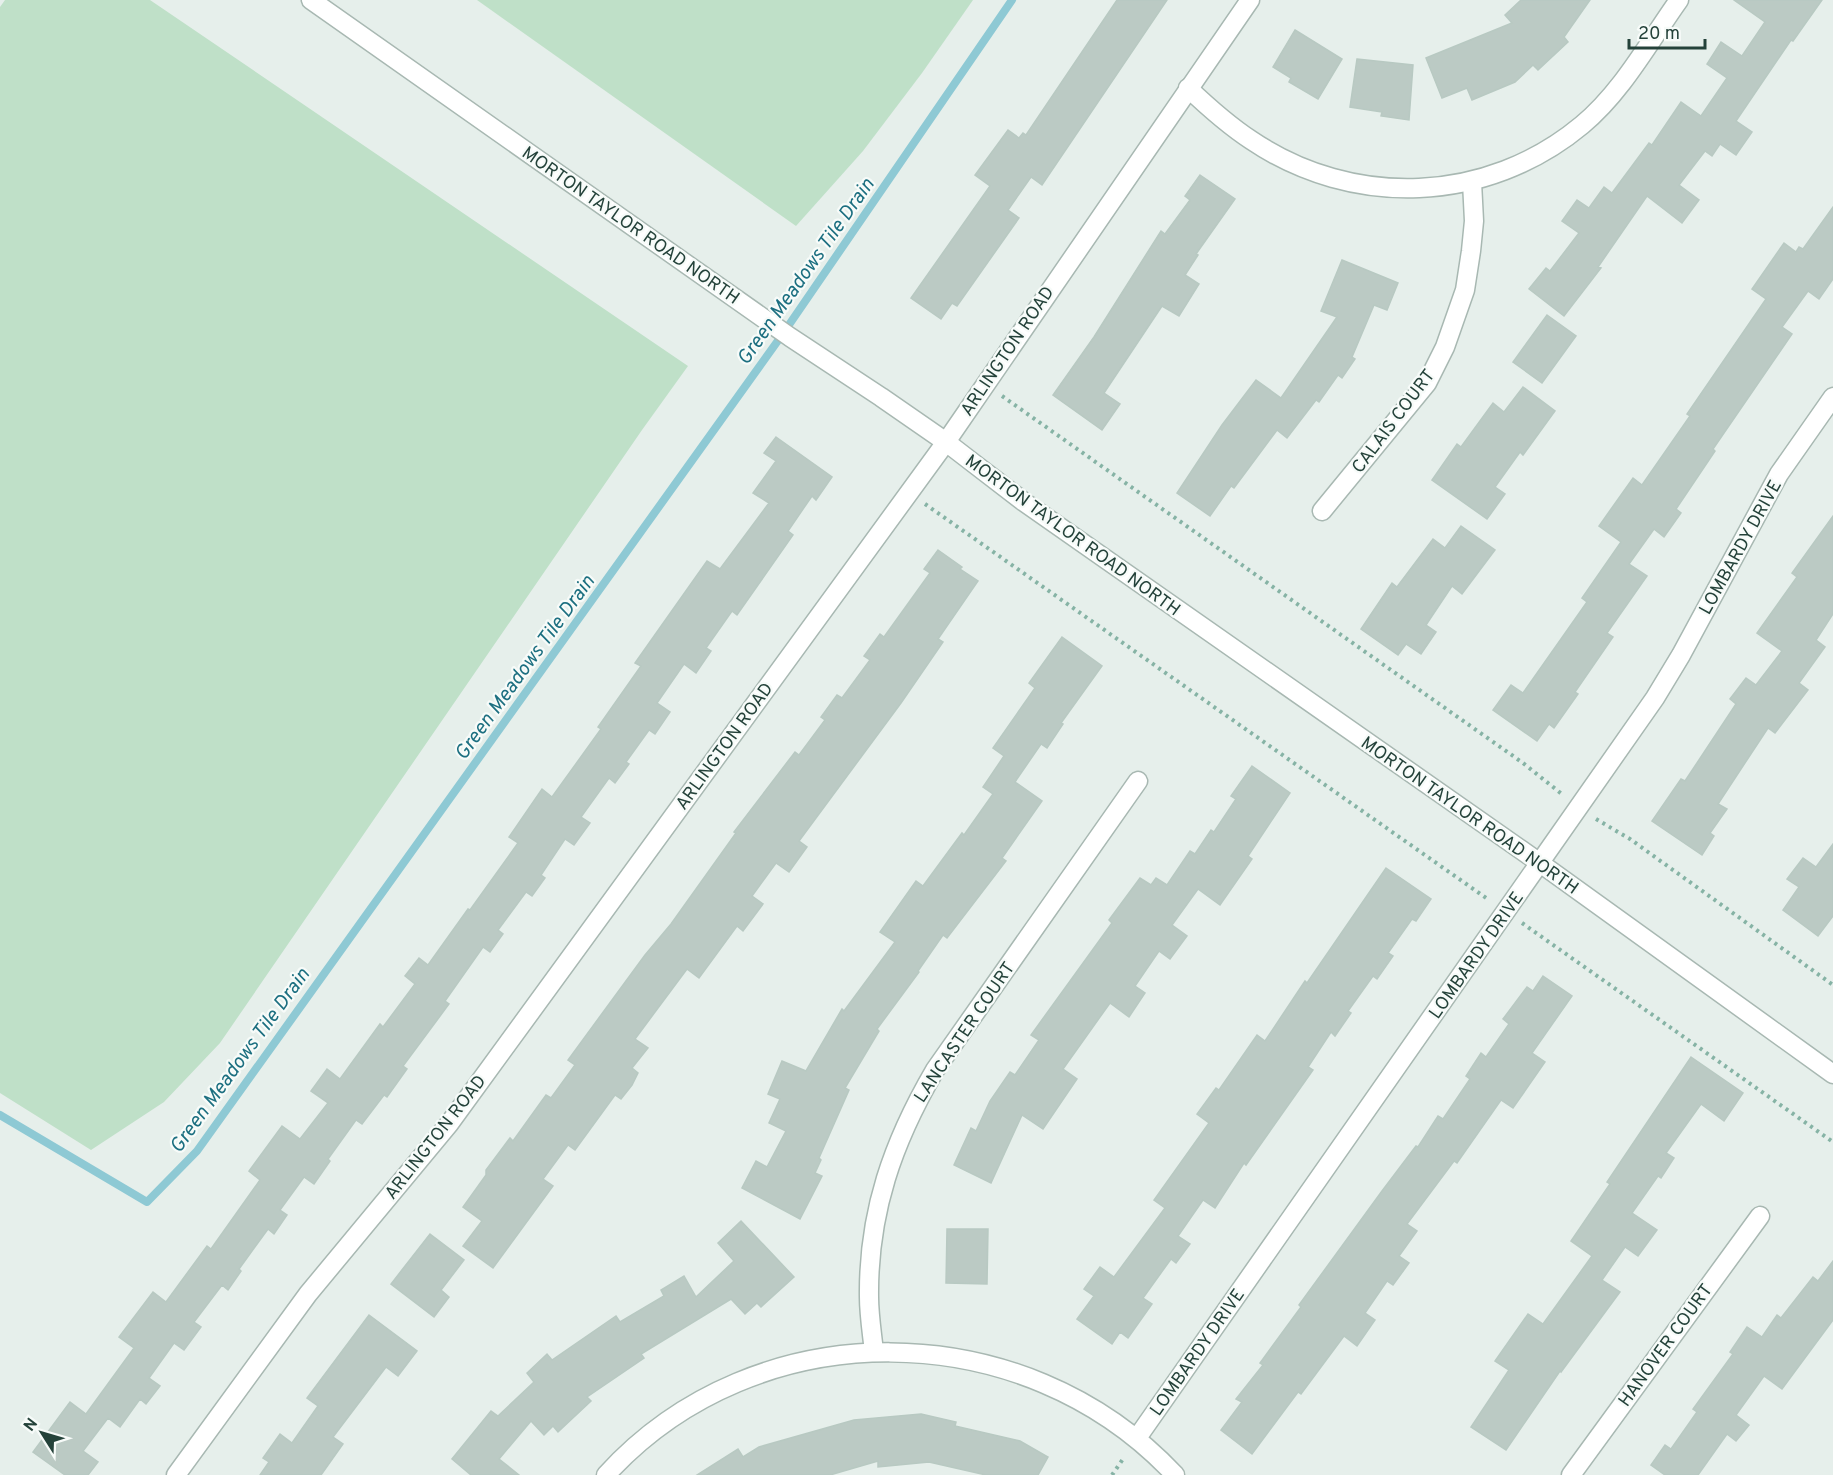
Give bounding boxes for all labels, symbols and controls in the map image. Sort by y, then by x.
scale bar [1629,12,1706,50]
text: 20 m [1638,23,1680,46]
street label: MORTON TAYLOR ROAD NORTH [517,142,743,310]
water label: Green Meadows Tile Drain [732,173,881,371]
street label: ARLINGTON ROAD [956,282,1060,421]
street label: CALAIS COURT [1348,365,1441,479]
street label: MORTON TAYLOR ROAD NORTH [960,450,1184,622]
street label: LOMBARDY DRIVE [1695,476,1788,619]
water label: Green Meadows Tile Drain [450,570,602,766]
street label: ARLINGTON ROAD [671,679,779,815]
street label: MORTON TAYLOR ROAD NORTH [1356,732,1582,900]
street label: LOMBARDY DRIVE [1425,888,1530,1024]
street label: LANCASTER COURT [910,958,1021,1108]
water label: Green Meadows Tile Drain [165,963,317,1159]
street label: ARLINGTON ROAD [380,1071,492,1205]
street label: HANOVER COURT [1614,1280,1718,1412]
street label: LOMBARDY DRIVE [1146,1285,1251,1421]
north arrow [12,1403,72,1463]
text: N [20,1415,43,1436]

